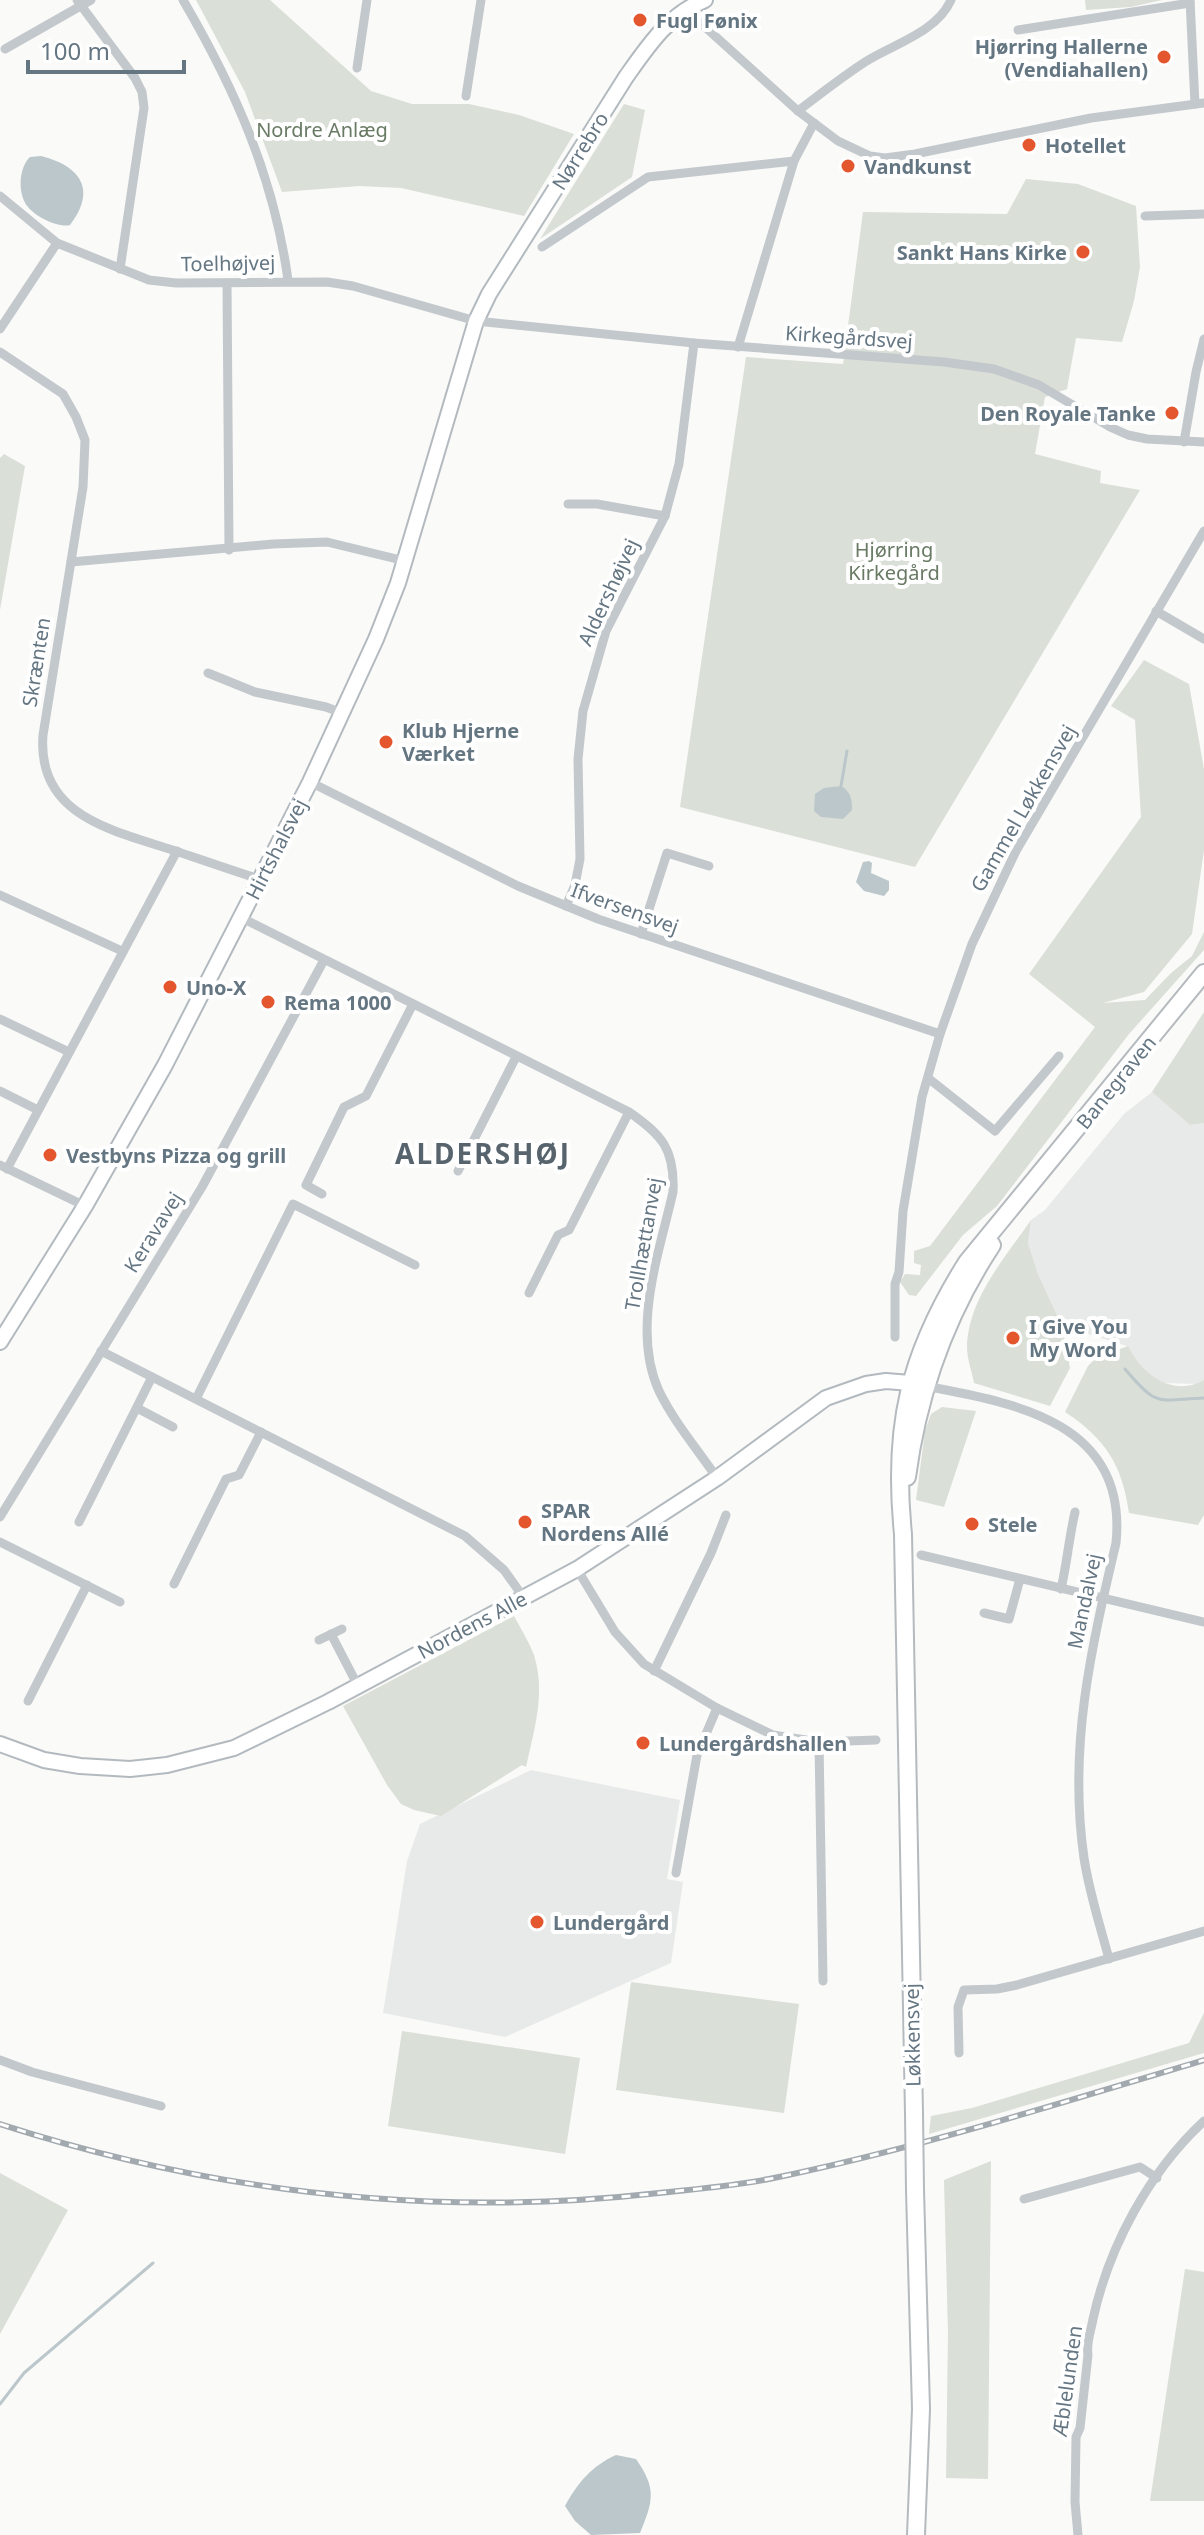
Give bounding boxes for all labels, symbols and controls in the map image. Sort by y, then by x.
place label: Fugl Fønix [656,7,758,34]
marker: Fugl Fønix [631,11,649,29]
scale bar [28,24,184,74]
place label: Hjørring Hallerne (Vendiahallen) [975,33,1148,83]
text: 100 m [40,34,110,67]
marker: Hjørring Hallerne (Vendiahallen) [1155,48,1173,66]
street label: Nørrebro [546,107,614,195]
park label: Nordre Anlæg [256,116,388,143]
place label: Hotellet [1045,132,1126,159]
marker: Hotellet [1020,136,1038,154]
place label: Vandkunst [864,153,972,180]
marker: Vandkunst [839,157,857,175]
place label: Sankt Hans Kirke [897,239,1067,266]
marker: Sankt Hans Kirke [1074,243,1092,261]
street label: Toelhøjvej [181,249,275,277]
street label: Kirkegårdsvej [784,319,914,355]
place label: Den Royale Tanke [980,400,1156,427]
marker: Den Royale Tanke [1163,404,1181,422]
street label: Aldershøjvej [571,534,645,650]
park label: Hjørring Kirkegård [848,536,940,586]
street label: Skrænten [16,615,56,709]
place label: Klub Hjerne Værket [402,717,519,767]
street label: Gammel Løkkensvej [964,720,1082,896]
marker: Klub Hjerne Værket [377,733,395,751]
street label: Hirtshalsvej [239,794,313,904]
street label: Ifversensvej [567,876,683,940]
place label: Uno-X [186,974,247,1001]
marker: Uno-X [161,978,179,996]
place label: Rema 1000 [284,989,392,1016]
marker: Rema 1000 [259,993,277,1011]
street label: Banegraven [1070,1030,1162,1134]
district label: ALDERSHØJ [395,1134,571,1172]
place label: Vestbyns Pizza og grill [66,1142,286,1169]
marker: Vestbyns Pizza og grill [41,1146,59,1164]
street label: Trollhættanvej [618,1175,668,1313]
street label: Keravavej [118,1186,188,1278]
place label: I Give You My Word [1029,1313,1128,1363]
marker: I Give You My Word [1004,1329,1022,1347]
place label: SPAR Nordens Allé [541,1497,669,1547]
place label: Stele [988,1511,1038,1538]
marker: SPAR Nordens Allé [516,1513,534,1531]
marker: Stele [963,1515,981,1533]
street label: Mandalvej [1061,1551,1107,1651]
street label: Nordens Alle [413,1585,531,1665]
place label: Lundergårdshallen [659,1730,847,1757]
marker: Lundergårdshallen [634,1734,652,1752]
place label: Lundergård [553,1909,669,1936]
marker: Lundergård [528,1913,546,1931]
street label: Løkkensvej [898,1983,926,2087]
street label: Æblelunden [1046,2324,1088,2439]

